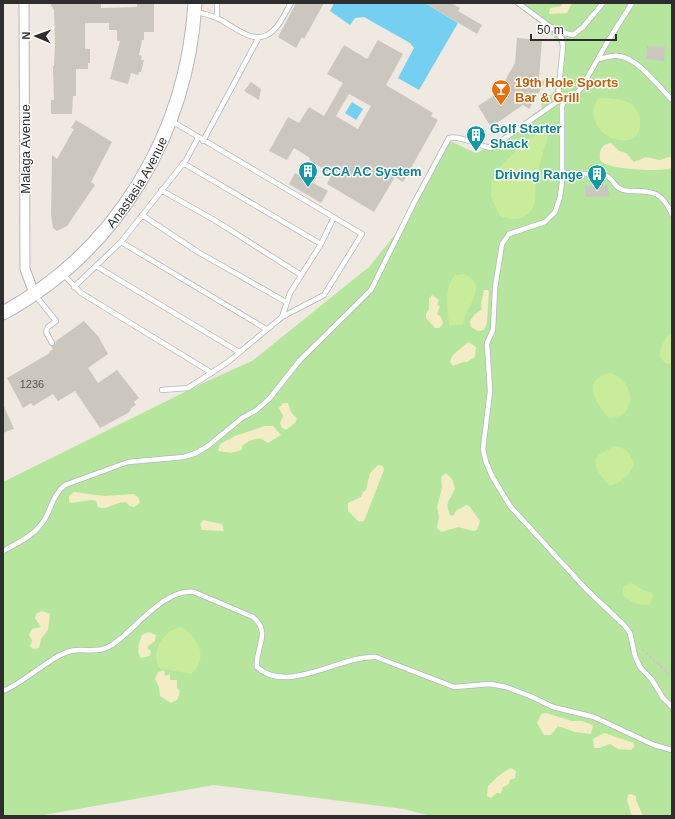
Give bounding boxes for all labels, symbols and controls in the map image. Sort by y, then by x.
north arrow [16,16,56,56]
scale bar [531,16,616,42]
text: 50 m [537,23,564,37]
text: N [20,31,32,40]
place label: 19th Hole Sports Bar & Grill [515,75,618,105]
bar icon: 19th Hole Sports Bar & Grill [490,78,512,106]
street label: Malaga Avenue [18,104,33,194]
place label: Golf Starter Shack [490,121,562,151]
building icon: Golf Starter Shack [465,124,487,152]
street label: Anastasia Avenue [103,134,170,231]
building icon: CCA AC System [297,160,319,188]
building icon: Driving Range [586,163,608,191]
place label: CCA AC System [322,164,421,179]
place label: Driving Range [495,167,583,182]
house number: 1236 [20,378,44,390]

